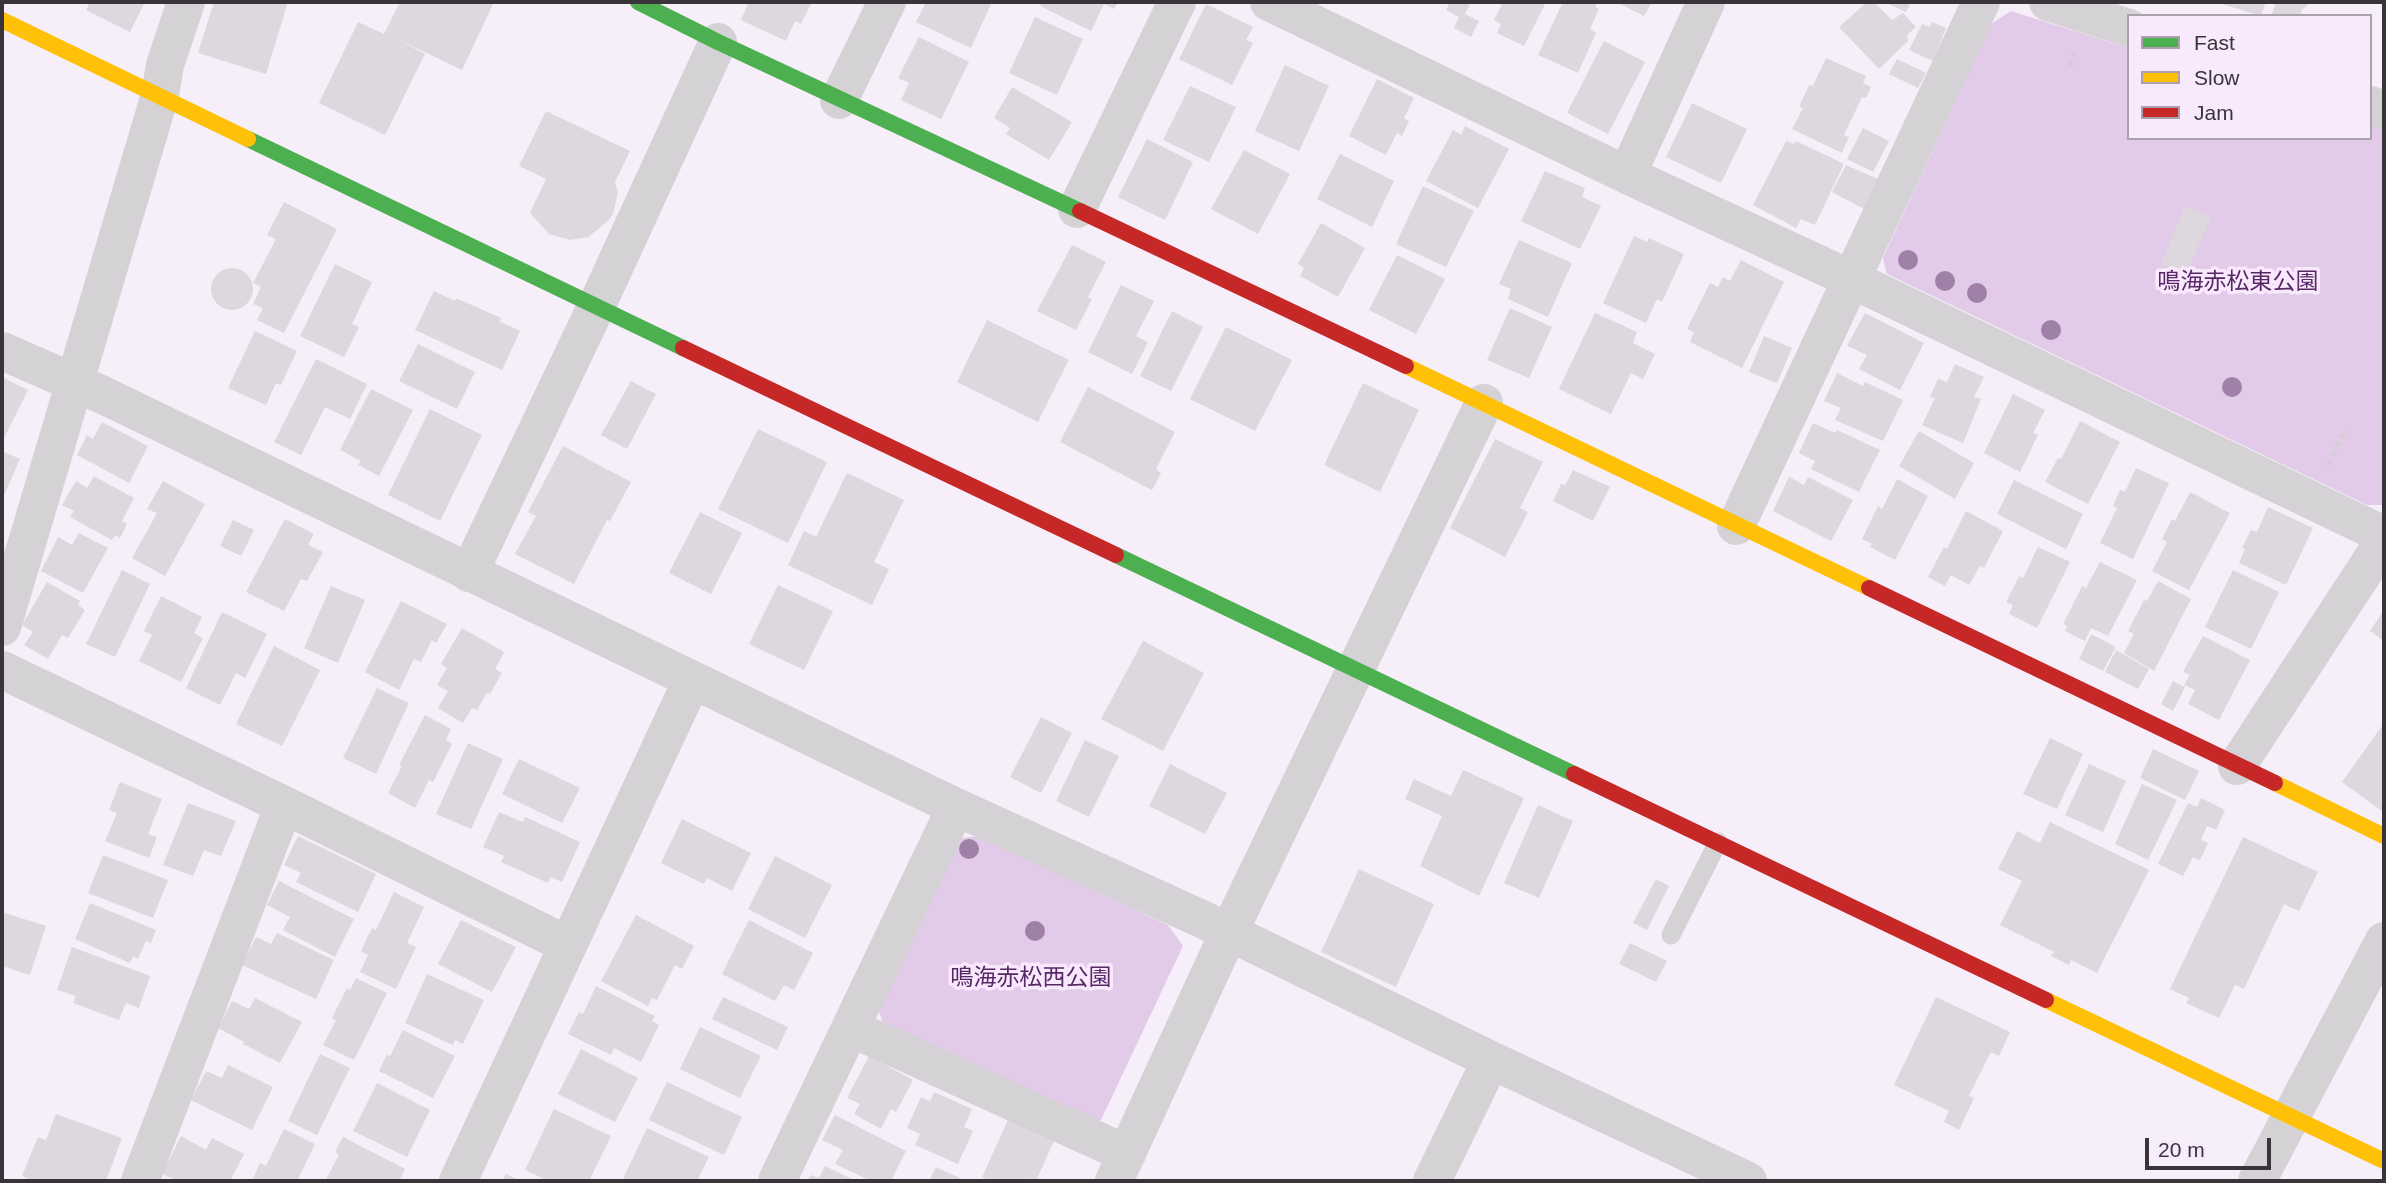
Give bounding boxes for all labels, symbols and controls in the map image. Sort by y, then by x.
legend [2127,14,2372,140]
text: Fast [2194,31,2235,54]
text: Slow [2194,66,2240,89]
text: Jam [2194,101,2234,124]
park label: 鳴海赤松東公園 [2158,269,2318,297]
park label: 鳴海赤松西公園 [951,965,1111,993]
scale bar [2148,1124,2274,1168]
text: 20 m [2158,1138,2205,1161]

